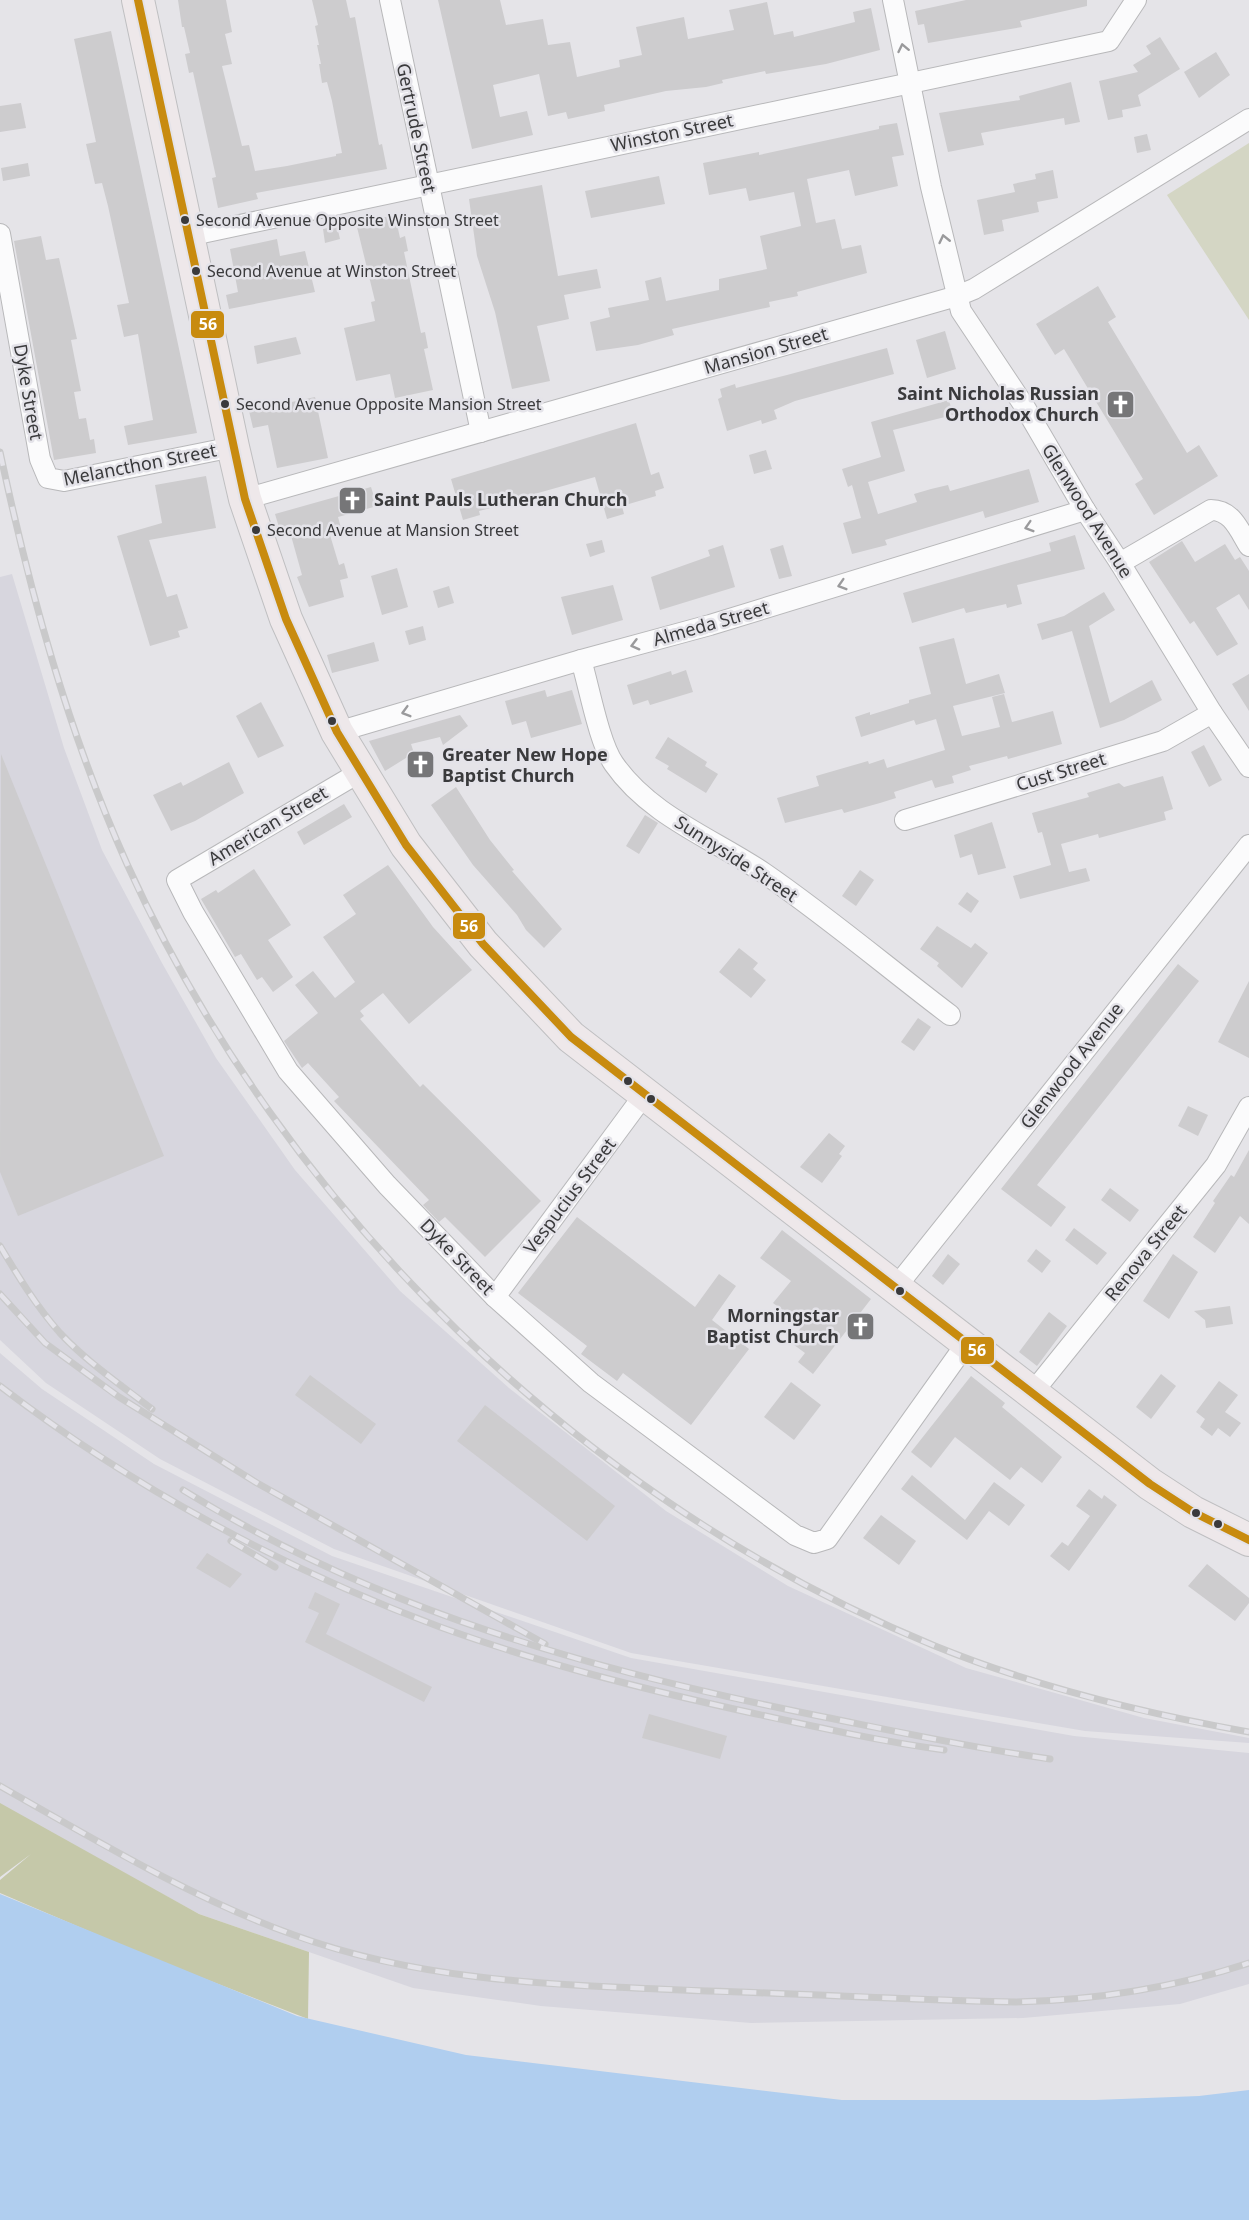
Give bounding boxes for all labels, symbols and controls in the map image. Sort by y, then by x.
one-way arrow [898,44,911,54]
street label: Gertrude Street [392,61,443,195]
street label: Winston Street [608,107,736,157]
place label: Second Avenue Opposite Winston Street [196,209,499,231]
marker: Second Avenue Opposite Winston Street [179,214,191,226]
one-way arrow [938,234,951,244]
place label: Second Avenue at Winston Street [207,260,456,282]
marker: Second Avenue at Winston Street [190,265,202,277]
line badge: 56 [190,310,225,339]
text: 56 [199,313,217,335]
street label: Mansion Street [701,321,831,379]
street label: Dyke Street [9,342,49,442]
place label: Saint Nicholas Russian Orthodox Church [897,381,1099,426]
church icon: Saint Nicholas Russian Orthodox Church [1104,388,1136,420]
place label: Second Avenue Opposite Mansion Street [236,393,542,415]
marker: Second Avenue Opposite Mansion Street [219,398,231,410]
street label: Melancthon Street [61,437,219,491]
street label: Glenwood Avenue [1037,439,1139,582]
church icon: Saint Pauls Lutheran Church [337,484,369,516]
place label: Saint Pauls Lutheran Church [374,487,628,511]
place label: Second Avenue at Mansion Street [267,519,519,541]
one-way arrow [1024,520,1035,533]
marker: Second Avenue at Mansion Street [250,524,262,536]
one-way arrow [837,578,848,590]
street label: Almeda Street [650,595,772,651]
one-way arrow [630,638,640,651]
one-way arrow [401,705,412,717]
unlabelled marker [326,715,338,727]
place label: Greater New Hope Baptist Church [442,742,608,787]
street label: Cust Street [1013,746,1109,796]
church icon: Greater New Hope Baptist Church [405,749,437,781]
street label: American Street [203,780,332,870]
street label: Sunnyside Street [671,809,803,907]
line badge: 56 [452,912,486,940]
text: 56 [460,915,478,937]
street label: Glenwood Avenue [1014,997,1128,1133]
unlabelled marker [622,1075,634,1087]
unlabelled marker [645,1093,657,1105]
street label: Vespucius Street [518,1132,621,1258]
street label: Renova Street [1099,1199,1192,1305]
street label: Dyke Street [415,1213,500,1300]
unlabelled marker [894,1285,906,1297]
place label: Morningstar Baptist Church [707,1303,839,1348]
church icon: Morningstar Baptist Church [844,1310,876,1342]
line badge: 56 [960,1336,995,1365]
text: 56 [968,1339,986,1361]
unlabelled marker [1190,1507,1202,1519]
unlabelled marker [1212,1518,1224,1530]

